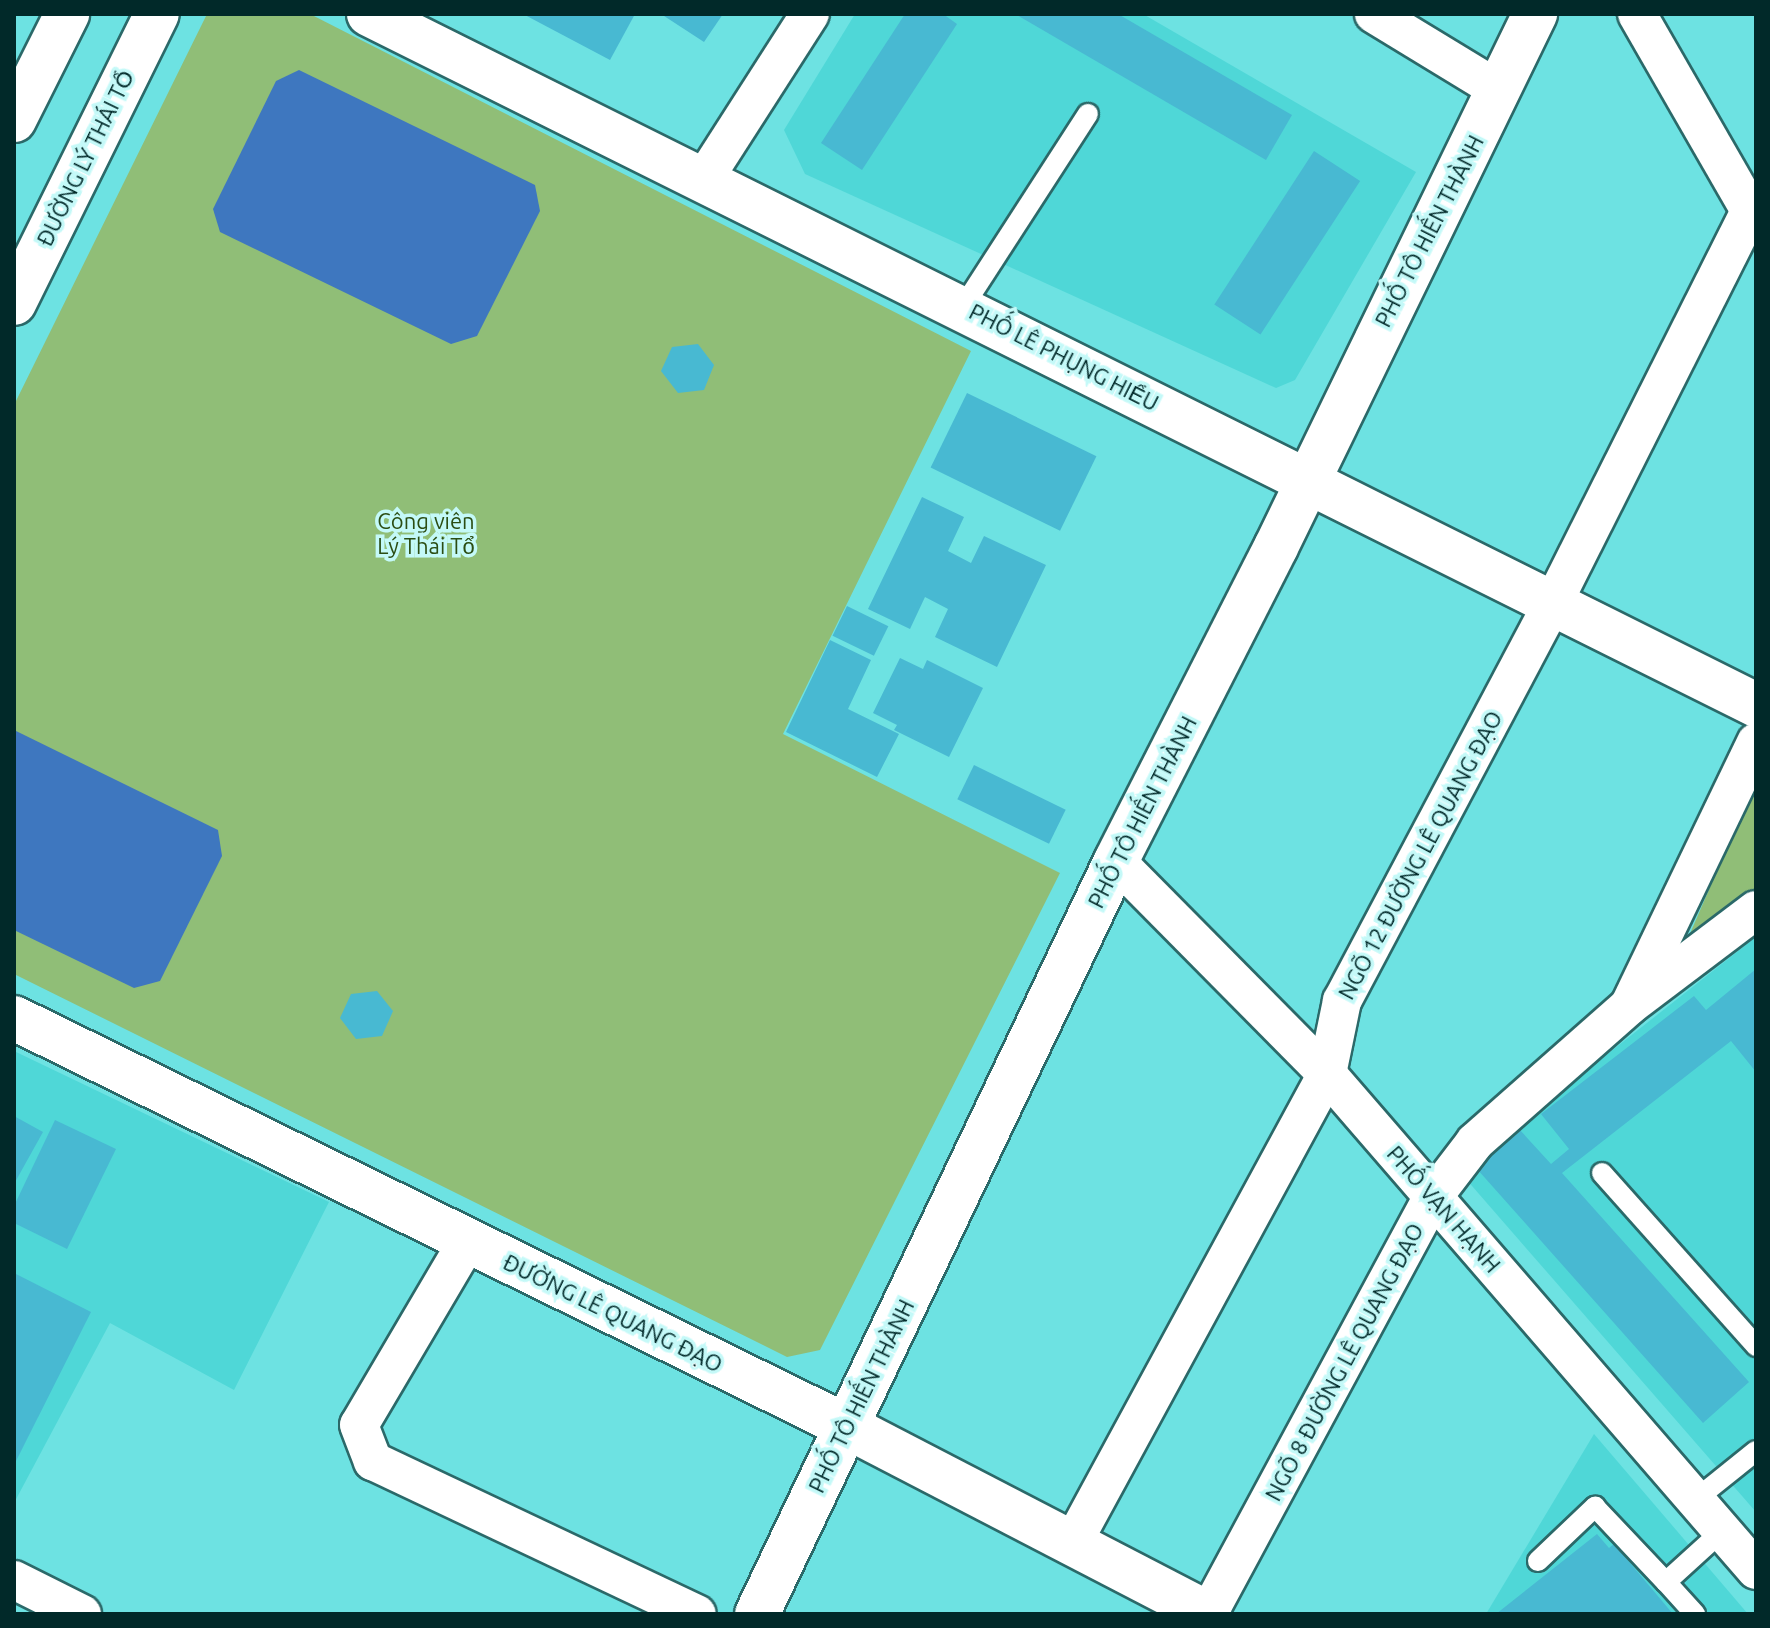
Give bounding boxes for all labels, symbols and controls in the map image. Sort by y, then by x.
street label: ĐƯỜNG LÝ THÁI TỔ [31,66,139,250]
street label: PHỐ TÔ HIẾN THÀNH [1369,131,1489,331]
street label: PHỐ LÊ PHỤNG HIỂU [965,298,1163,416]
park label: Công viên Lý Thái Tổ [377,507,475,558]
street label: NGÕ 12 ĐƯỜNG LÊ QUANG ĐẠO [1333,706,1507,1004]
street label: PHỐ TÔ HIẾN THÀNH [1082,712,1202,912]
street label: PHỐ VẠN HẠNH [1382,1140,1506,1278]
street label: NGÕ 8 ĐƯỜNG LÊ QUANG ĐẠO [1259,1219,1429,1505]
street label: ĐƯỜNG LÊ QUANG ĐẠO [499,1248,727,1378]
street label: PHỐ TÔ HIẾN THÀNH [803,1295,919,1497]

